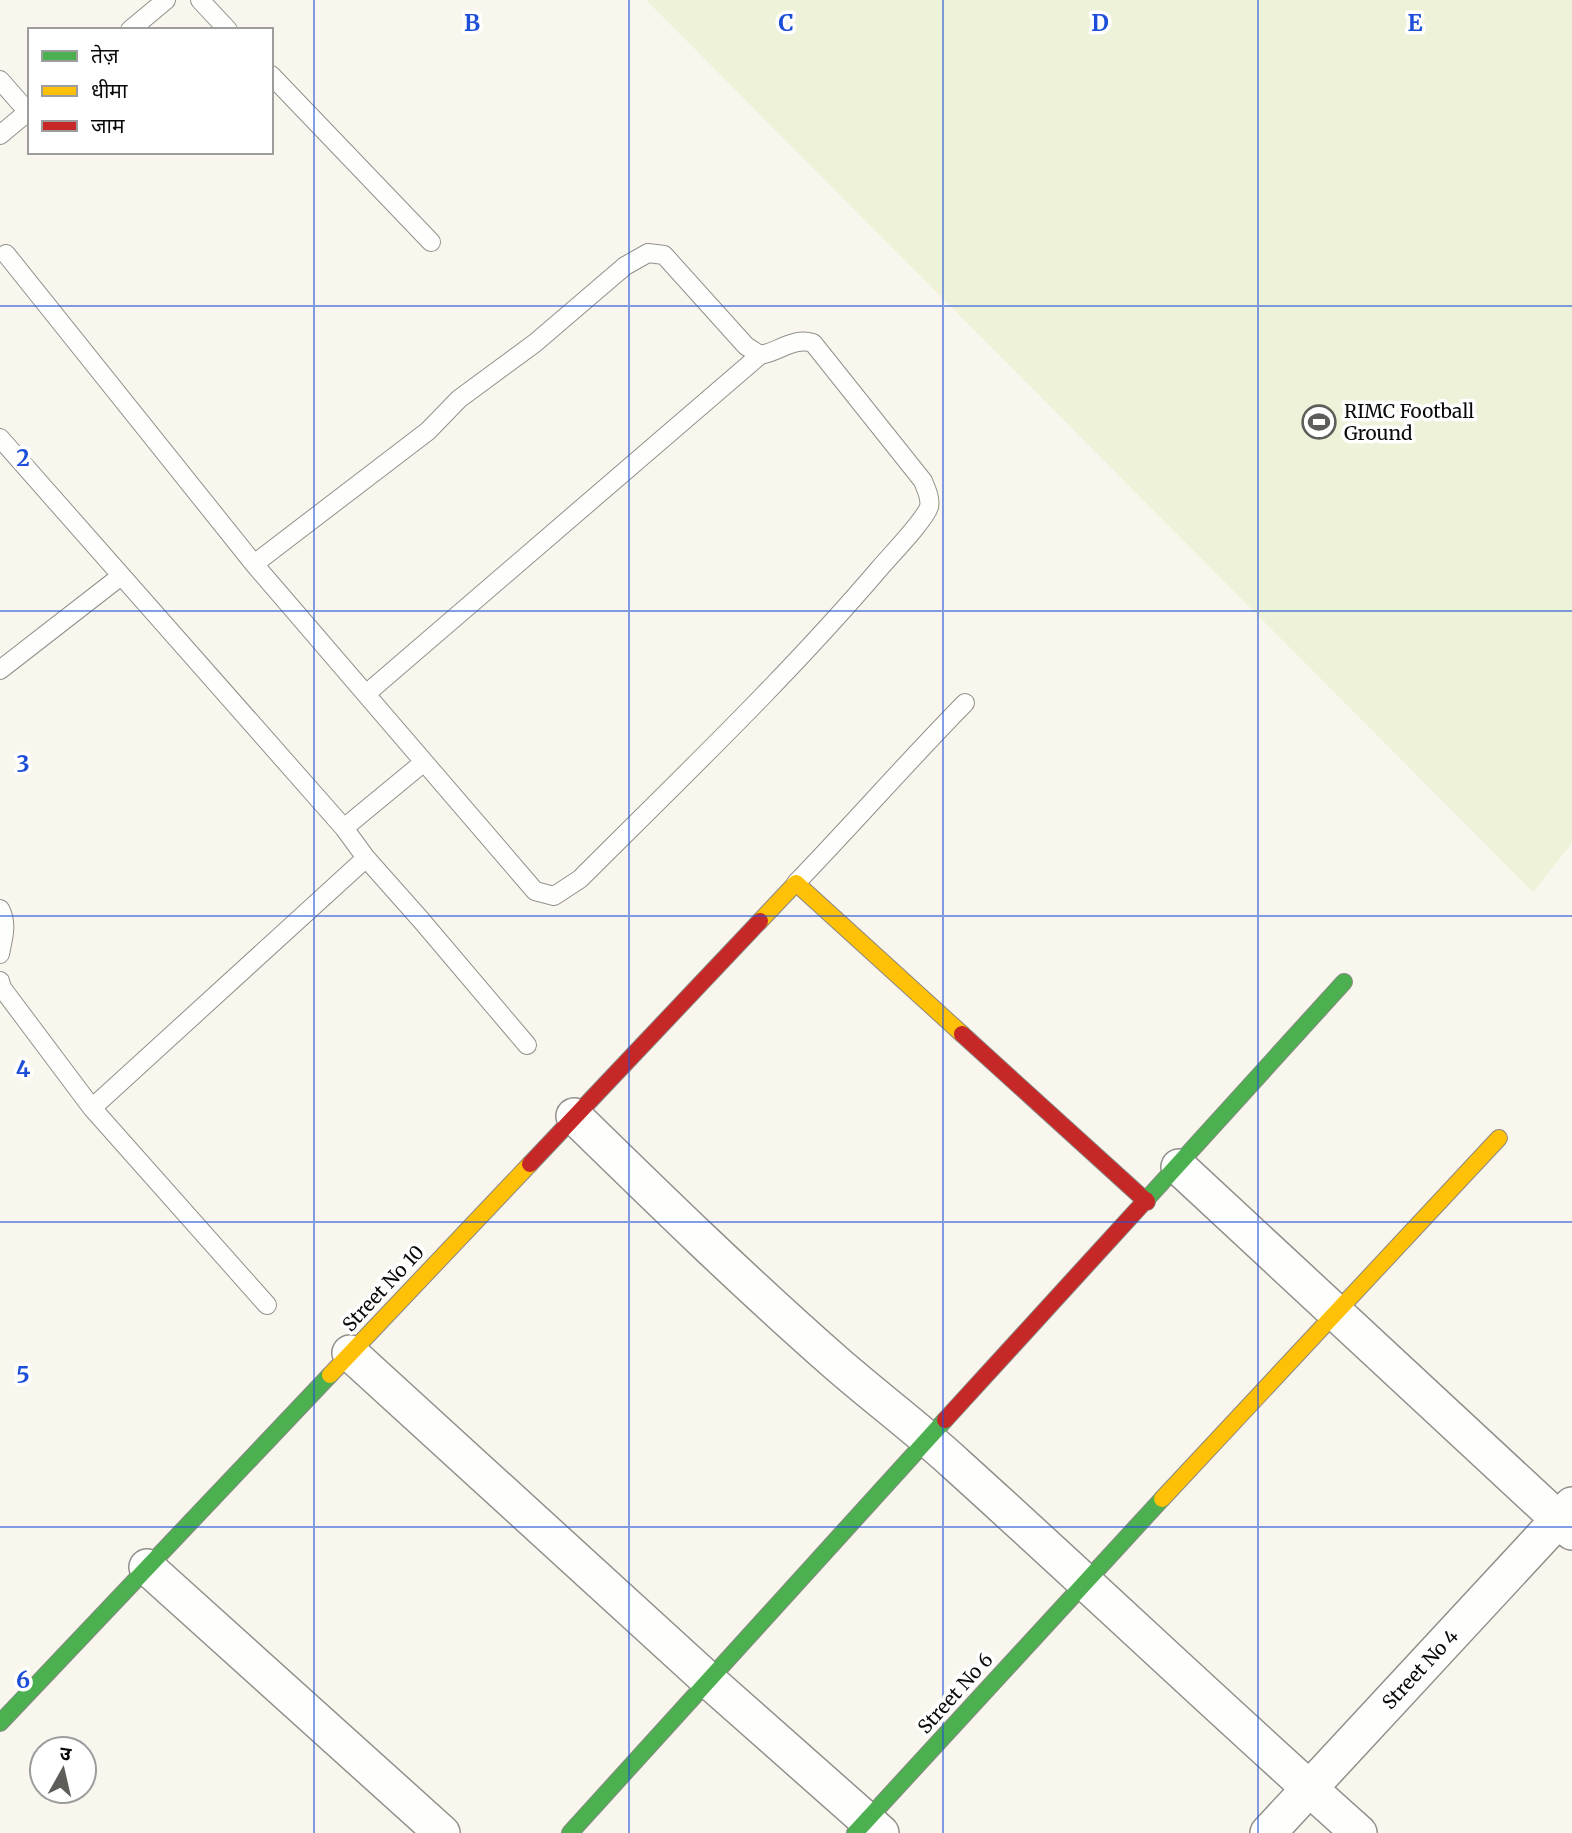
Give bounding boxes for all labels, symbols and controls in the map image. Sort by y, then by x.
text: B [464,8,480,37]
text: C [778,8,794,37]
text: D [1091,8,1109,37]
text: E [1407,8,1423,37]
legend [28,28,273,154]
text: तेज़ [91,42,119,69]
text: धीमा [91,77,128,104]
text: जाम [91,112,125,139]
place label: RIMC Football Ground [1344,399,1474,445]
sports icon: RIMC Football Ground [1300,403,1338,441]
text: 2 [16,443,30,472]
text: 3 [16,749,30,778]
text: 4 [16,1054,31,1083]
street label: Street No 10 [337,1240,429,1336]
text: 5 [16,1360,30,1389]
street label: Street No 4 [1377,1624,1463,1714]
street label: Street No 6 [912,1648,998,1738]
text: 6 [16,1665,30,1694]
north arrow [28,1735,98,1805]
text: उ [58,1741,73,1766]

